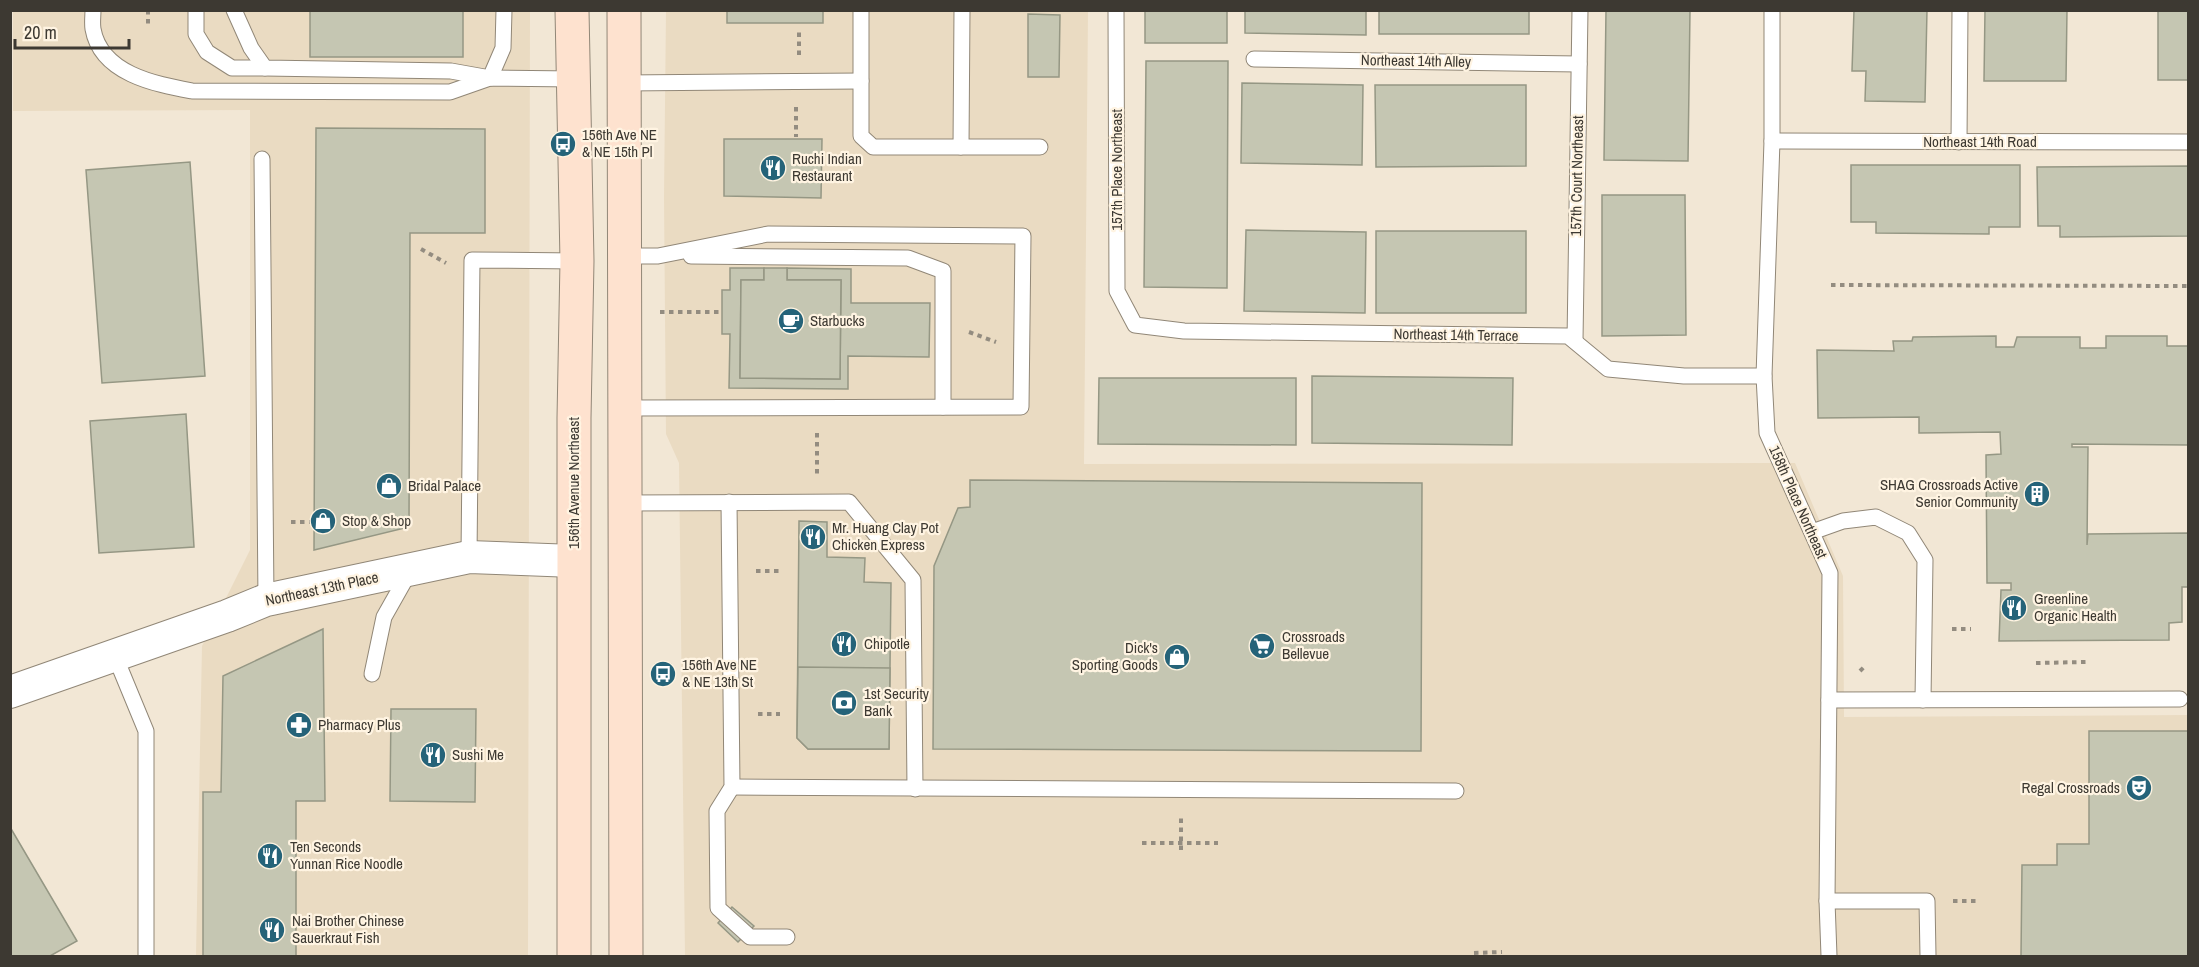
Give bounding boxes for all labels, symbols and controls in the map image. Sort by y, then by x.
scale bar [15,12,129,50]
text: 20 m [24,20,57,45]
street label: Northeast 14th Alley [1361,49,1472,72]
street label: 157th Place Northeast [1106,109,1127,231]
street label: 157th Court Northeast [1565,115,1588,237]
place label: 156th Ave NE & NE 15th Pl [582,124,657,162]
bus stop icon: 156th Ave NE & NE 15th Pl [548,129,578,159]
street label: Northeast 14th Road [1923,131,2037,152]
place label: Ruchi Indian Restaurant [792,148,862,186]
restaurant icon: Ruchi Indian Restaurant [758,153,788,183]
cafe icon: Starbucks [776,306,806,336]
place label: Starbucks [810,310,865,331]
street label: Northeast 14th Terrace [1393,323,1519,346]
street label: 156th Avenue Northeast [563,417,584,549]
street label: 158th Place Northeast [1764,442,1833,562]
shop icon: Bridal Palace [374,471,404,501]
place label: SHAG Crossroads Active Senior Community [1880,474,2019,512]
place label: Bridal Palace [408,475,481,496]
building icon: SHAG Crossroads Active Senior Community [2022,479,2052,509]
shop icon: Stop & Shop [308,506,338,536]
place label: Stop & Shop [342,510,411,531]
place label: Mr. Huang Clay Pot Chicken Express [832,517,939,555]
restaurant icon: Mr. Huang Clay Pot Chicken Express [798,522,828,552]
street label: Northeast 13th Place [264,566,380,611]
place label: Greenline Organic Health [2034,588,2117,626]
restaurant icon: Greenline Organic Health [1999,593,2029,623]
place label: Crossroads Bellevue [1282,626,1345,664]
restaurant icon: Chipotle [829,629,859,659]
supermarket icon: Crossroads Bellevue [1247,631,1277,661]
place label: Chipotle [864,633,910,654]
place label: Dick's Sporting Goods [1072,637,1158,675]
shop icon: Dick's Sporting Goods [1162,642,1192,672]
place label: 156th Ave NE & NE 13th St [682,654,757,692]
bus stop icon: 156th Ave NE & NE 13th St [648,659,678,689]
place label: 1st Security Bank [864,683,930,721]
bank icon: 1st Security Bank [829,688,859,718]
pharmacy icon: Pharmacy Plus [284,710,314,740]
place label: Pharmacy Plus [318,714,401,735]
restaurant icon: Sushi Me [418,740,448,770]
place label: Sushi Me [452,744,504,765]
theatre icon: Regal Crossroads [2124,773,2154,803]
place label: Regal Crossroads [2022,777,2120,798]
place label: Ten Seconds Yunnan Rice Noodle [290,836,403,874]
restaurant icon: Ten Seconds Yunnan Rice Noodle [255,841,285,871]
place label: Nai Brother Chinese Sauerkraut Fish [292,910,404,948]
restaurant icon: Nai Brother Chinese Sauerkraut Fish [257,915,287,945]

